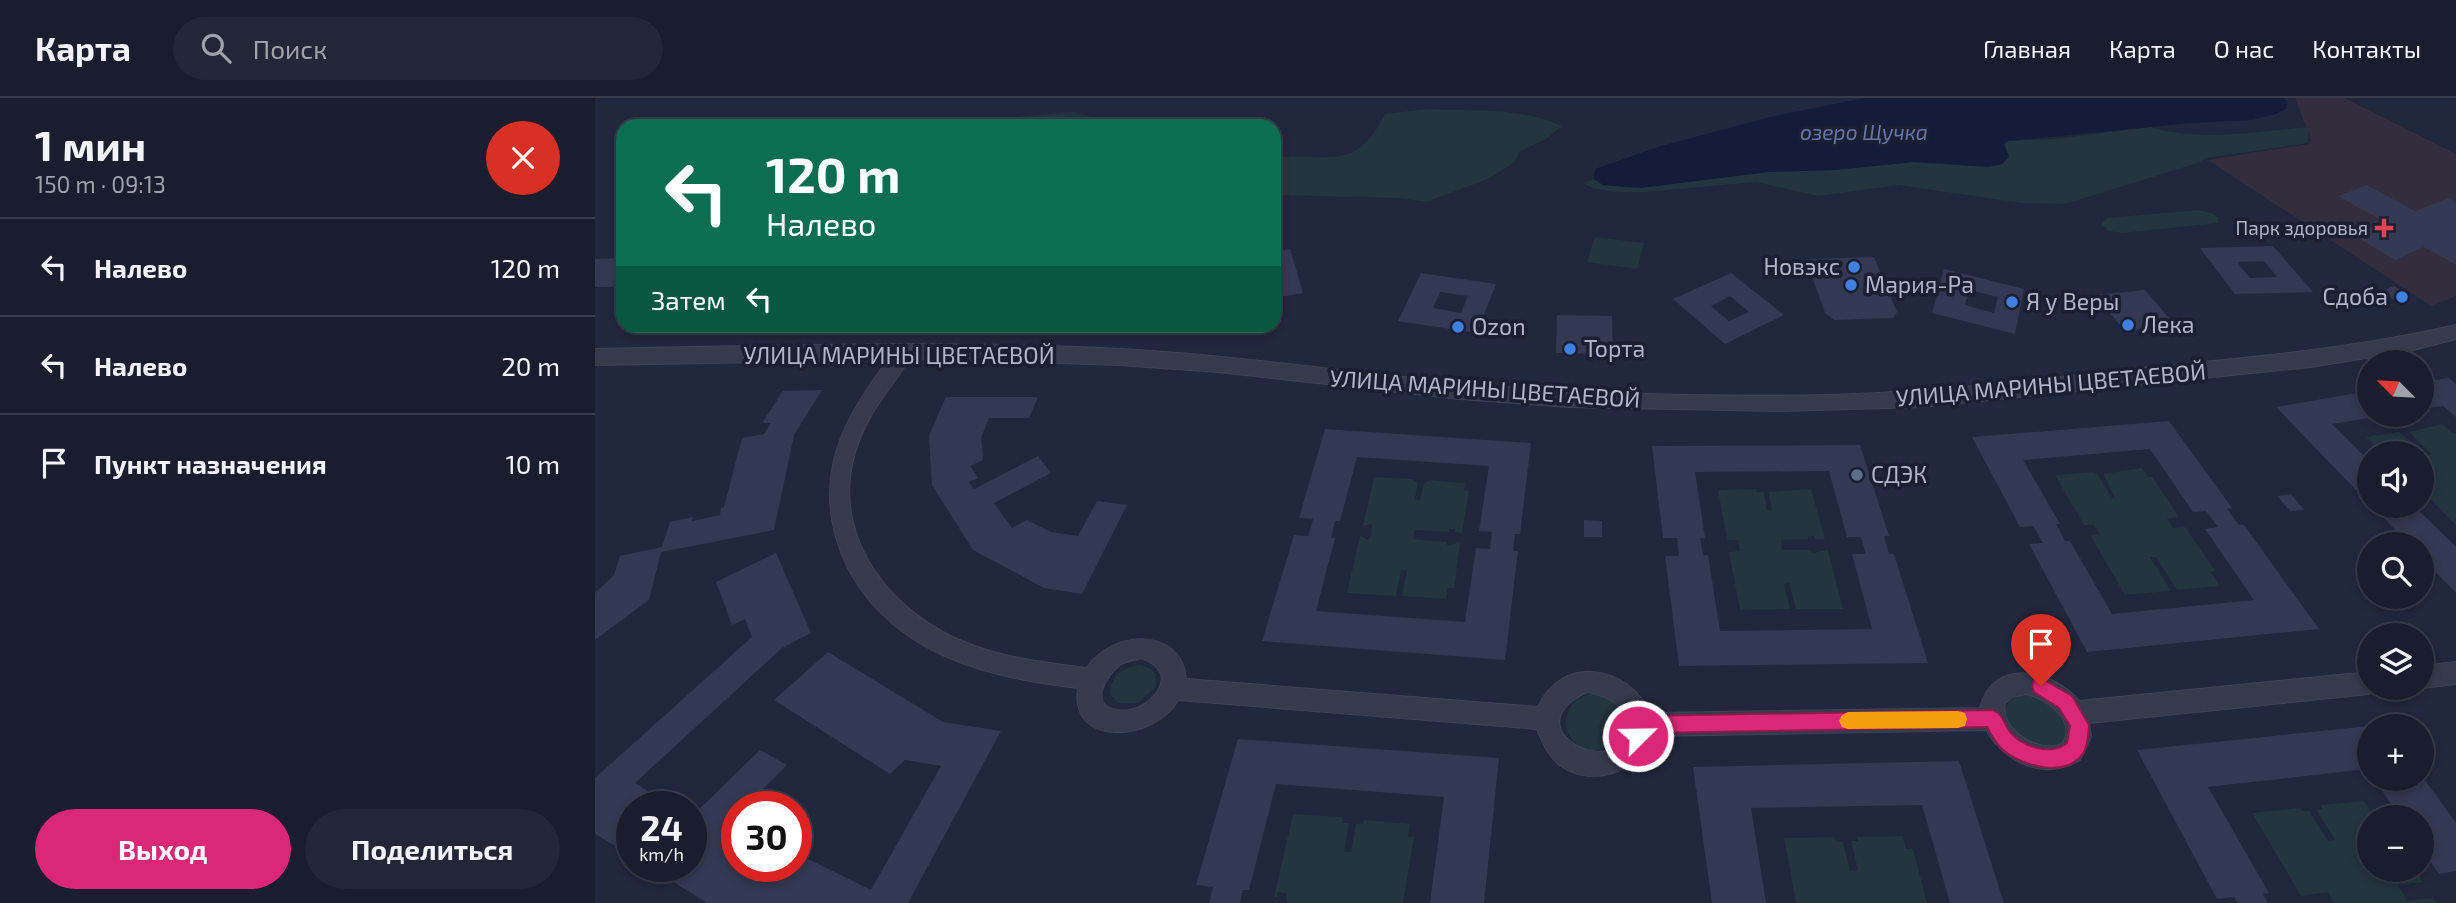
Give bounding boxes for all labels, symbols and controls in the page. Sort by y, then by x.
search box [173,17,663,80]
text: Карта [35,28,131,68]
icon: search [197,29,235,67]
text: Поиск [253,33,327,64]
text: Главная [1983,34,2071,63]
text: Карта [2109,34,2176,63]
text: О нас [2214,34,2274,63]
text: Контакты [2312,34,2421,63]
text: 1 мин [35,119,146,169]
water label: озеро Щучка [1800,119,1928,144]
button: close [486,121,560,195]
text: 120 m [766,144,900,203]
icon: left [651,147,742,238]
text: 150 m · 09:13 [35,170,166,198]
text: Налево [766,204,876,242]
place label: Парк здоровья [2235,216,2368,239]
marker: Парк здоровья [2374,218,2394,238]
icon: left [35,248,73,286]
text: Налево [94,252,187,283]
text: 120 m [491,252,560,283]
place label: Новэкс [1764,252,1840,280]
marker: Новэкс [1846,259,1862,275]
place label: Мария-Ра [1865,270,1974,298]
marker: Мария-Ра [1843,277,1859,293]
icon: left [740,280,778,318]
place label: Сдоба [2322,282,2388,310]
text: Затем [651,284,726,315]
place label: Я у Веры [2026,287,2119,316]
marker: Сдоба [2394,289,2410,305]
marker: Я у Веры [2004,294,2020,310]
place label: Лека [2142,310,2194,338]
place label: Ozon [1472,312,1526,340]
marker: Лека [2120,317,2136,333]
marker: Ozon [1450,319,1466,335]
place label: Торта [1584,334,1645,362]
street label: УЛИЦА МАРИНЫ ЦВЕТАЕВОЙ [743,341,1055,369]
marker: Торта [1562,341,1578,357]
icon: left [35,346,73,384]
text: Налево [94,350,187,381]
text: 20 m [501,350,560,381]
north arrow [2357,350,2434,427]
map controls [2357,350,2434,882]
street label: УЛИЦА МАРИНЫ ЦВЕТАЕВОЙ [1895,356,2207,412]
street label: УЛИЦА МАРИНЫ ЦВЕТАЕВОЙ [1329,363,1641,413]
button: sound [2357,441,2434,518]
icon: arrive [35,444,73,482]
text: Пункт назначения [94,448,327,479]
text: 10 m [505,448,560,479]
place label: СДЭК [1871,460,1927,488]
marker: СДЭК [1849,467,1865,483]
button: search [2357,532,2434,609]
pin [2011,614,2071,686]
button: layers [2357,623,2434,700]
icon: arrive [2022,625,2060,663]
position arrow [1601,699,1675,773]
button: + [2357,714,2434,791]
speed limit sign: 30 [721,791,812,882]
button: − [2357,805,2434,882]
text: 24 [640,806,683,848]
button: Выход [35,809,291,889]
button: Поделиться [305,809,560,889]
text: km/h [639,843,684,865]

